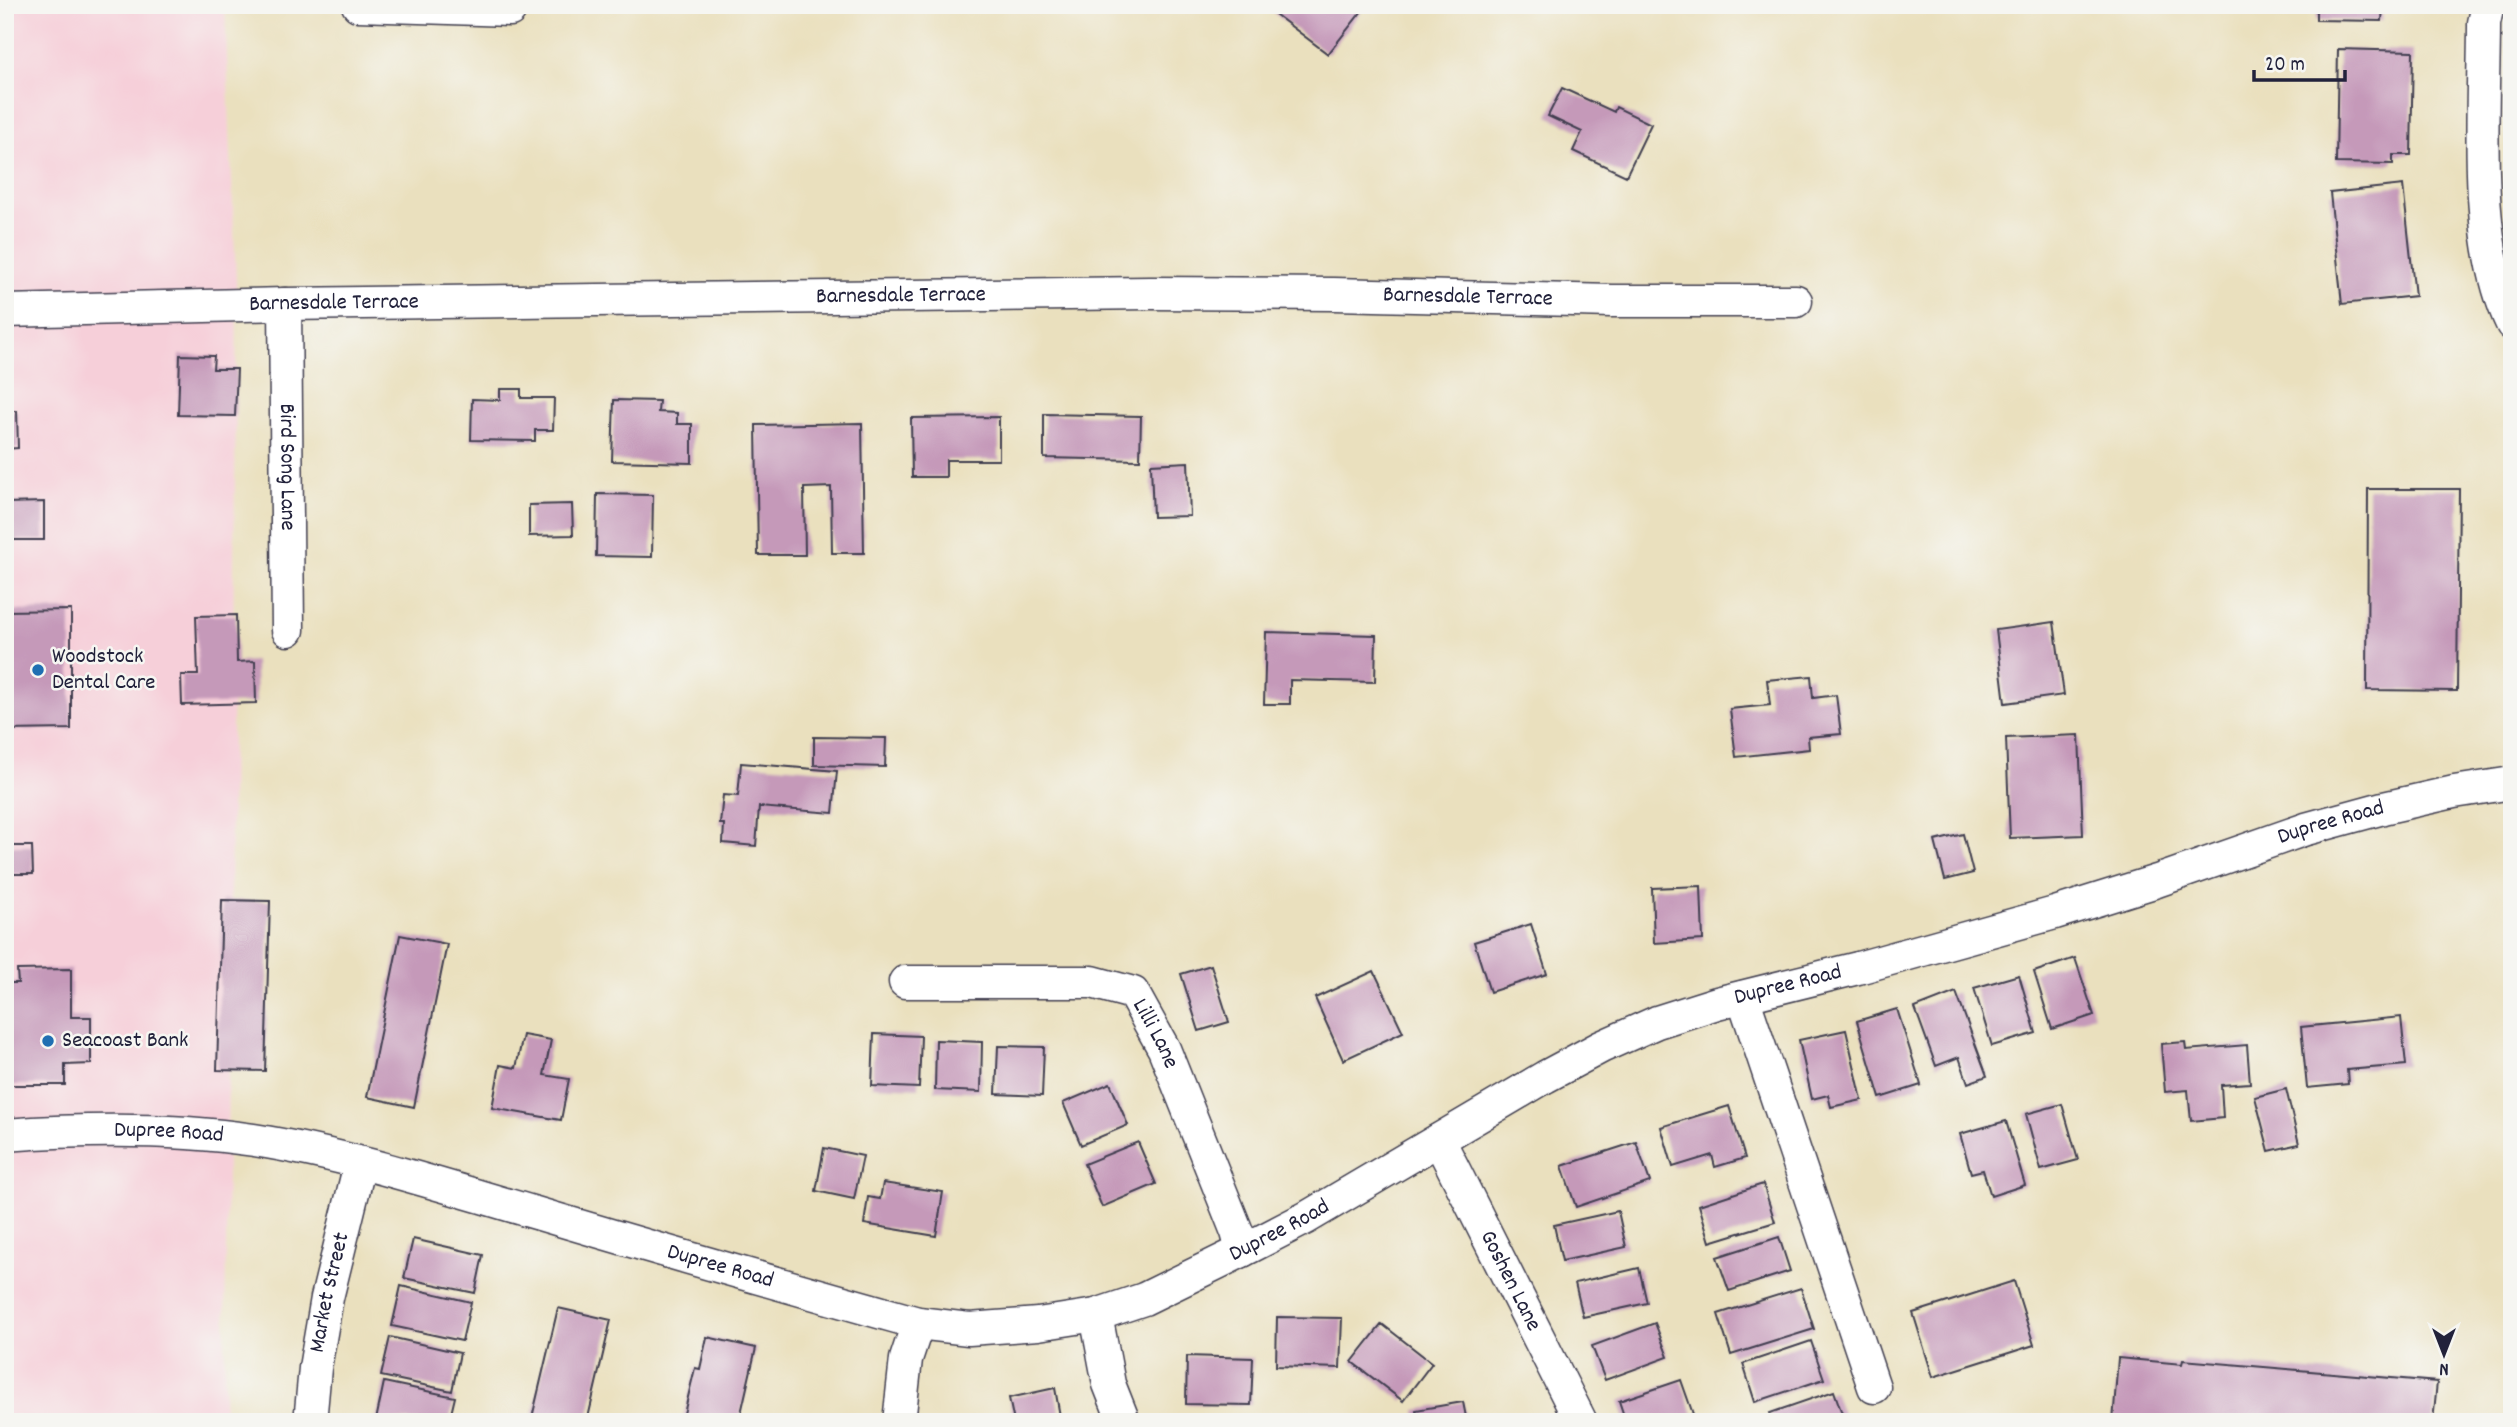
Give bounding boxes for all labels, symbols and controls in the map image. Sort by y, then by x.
scale bar [2254,38,2346,82]
text: 20 m [2265,51,2305,81]
street label: Barnesdale Terrace [816,279,986,314]
street label: Barnesdale Terrace [1383,279,1553,316]
street label: Barnesdale Terrace [249,286,419,321]
street label: Bird Song Lane [269,403,304,531]
place label: Woodstock Dental Care [52,641,155,700]
marker: Woodstock Dental Care [30,662,46,678]
street label: Dupree Road [2273,792,2388,854]
street label: Dupree Road [1731,956,1845,1015]
street label: Lilli Lane [1123,993,1187,1074]
place label: Seacoast Bank [62,1025,189,1058]
marker: Seacoast Bank [40,1033,56,1049]
street label: Dupree Road [114,1114,225,1153]
street label: Dupree Road [1224,1191,1336,1271]
street label: Goshen Lane [1471,1225,1549,1337]
street label: Market Street [301,1229,359,1355]
street label: Dupree Road [663,1236,777,1298]
north arrow [2408,1318,2478,1388]
text: N [2439,1354,2449,1381]

